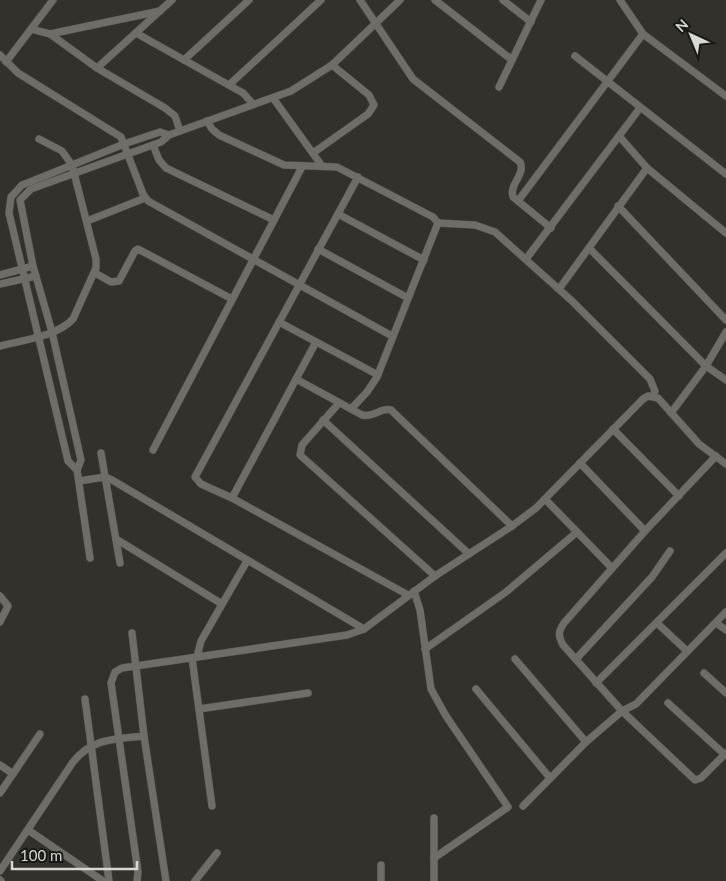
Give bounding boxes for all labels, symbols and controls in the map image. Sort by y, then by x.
north arrow [666,10,716,60]
text: N [672,15,691,35]
scale bar [12,838,138,870]
text: 100 m [20,846,62,864]

